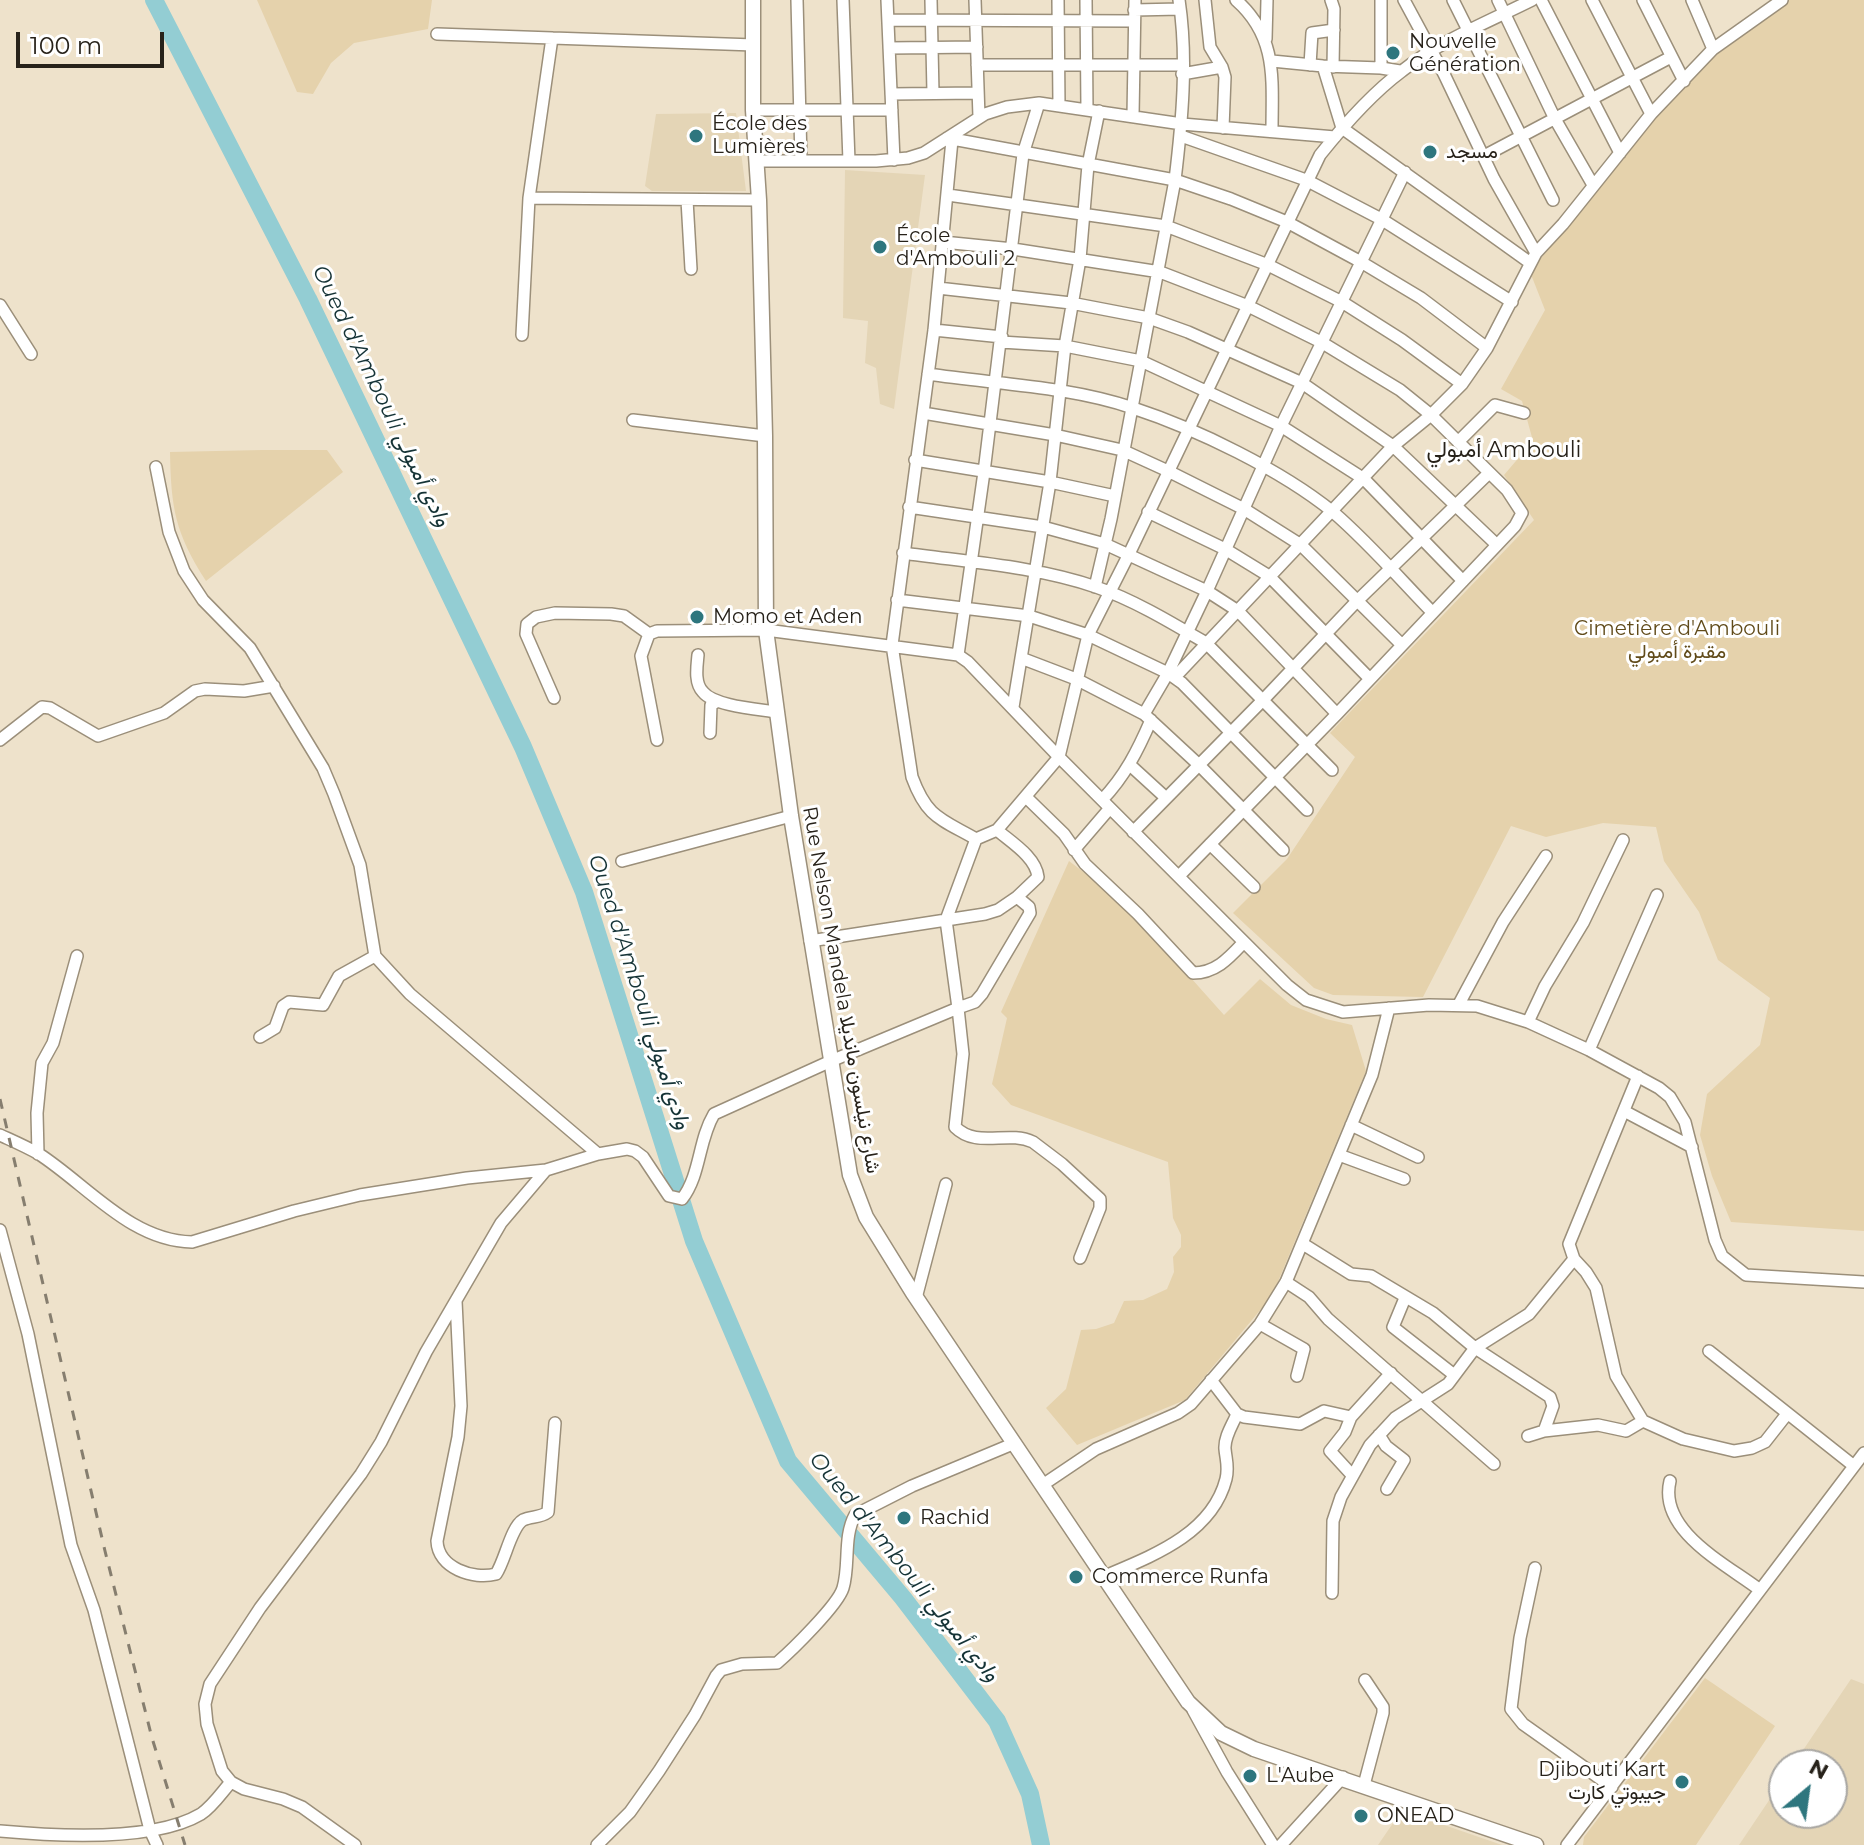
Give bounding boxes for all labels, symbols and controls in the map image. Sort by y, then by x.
scale bar [20,16,168,66]
place label: Nouvelle Génération [1409,30,1521,77]
text: 100 m [30,31,102,60]
marker: Nouvelle Génération [1384,44,1402,62]
place label: École des Lumières [712,112,807,159]
marker: École des Lumières [687,127,705,145]
place label: مسجد [1446,140,1498,164]
marker: مسجد [1421,143,1439,161]
place label: École d'Ambouli 2 [896,224,1015,271]
marker: École d'Ambouli 2 [871,238,889,256]
water label: Oued d'Ambouli وادي أمبولي [306,261,456,531]
district label: أمبولي Ambouli [1426,438,1582,464]
place label: Momo et Aden [713,605,862,629]
marker: Momo et Aden [688,608,706,626]
park label: Cimetière d'Ambouli مقبرة أمبولي [1574,617,1780,664]
street label: Rue Nelson Mandela شارع نيلسون مانديلا [797,805,885,1175]
water label: Oued d'Ambouli وادي أمبولي [582,851,696,1133]
water label: Oued d'Ambouli وادي أمبولي [803,1447,1005,1687]
place label: Rachid [920,1506,990,1530]
marker: Rachid [895,1509,913,1527]
place label: Commerce Runfa [1092,1565,1269,1589]
marker: Commerce Runfa [1067,1568,1085,1586]
north arrow [1768,1749,1848,1829]
text: N [1805,1753,1833,1785]
place label: Djibouti Kart جيبوتي كارت [1538,1758,1666,1805]
place label: L'Aube [1266,1764,1334,1788]
marker: L'Aube [1241,1767,1259,1785]
marker: Djibouti Kart جيبوتي كارت [1673,1773,1691,1791]
place label: ONEAD [1377,1804,1454,1828]
marker: ONEAD [1352,1807,1370,1825]

